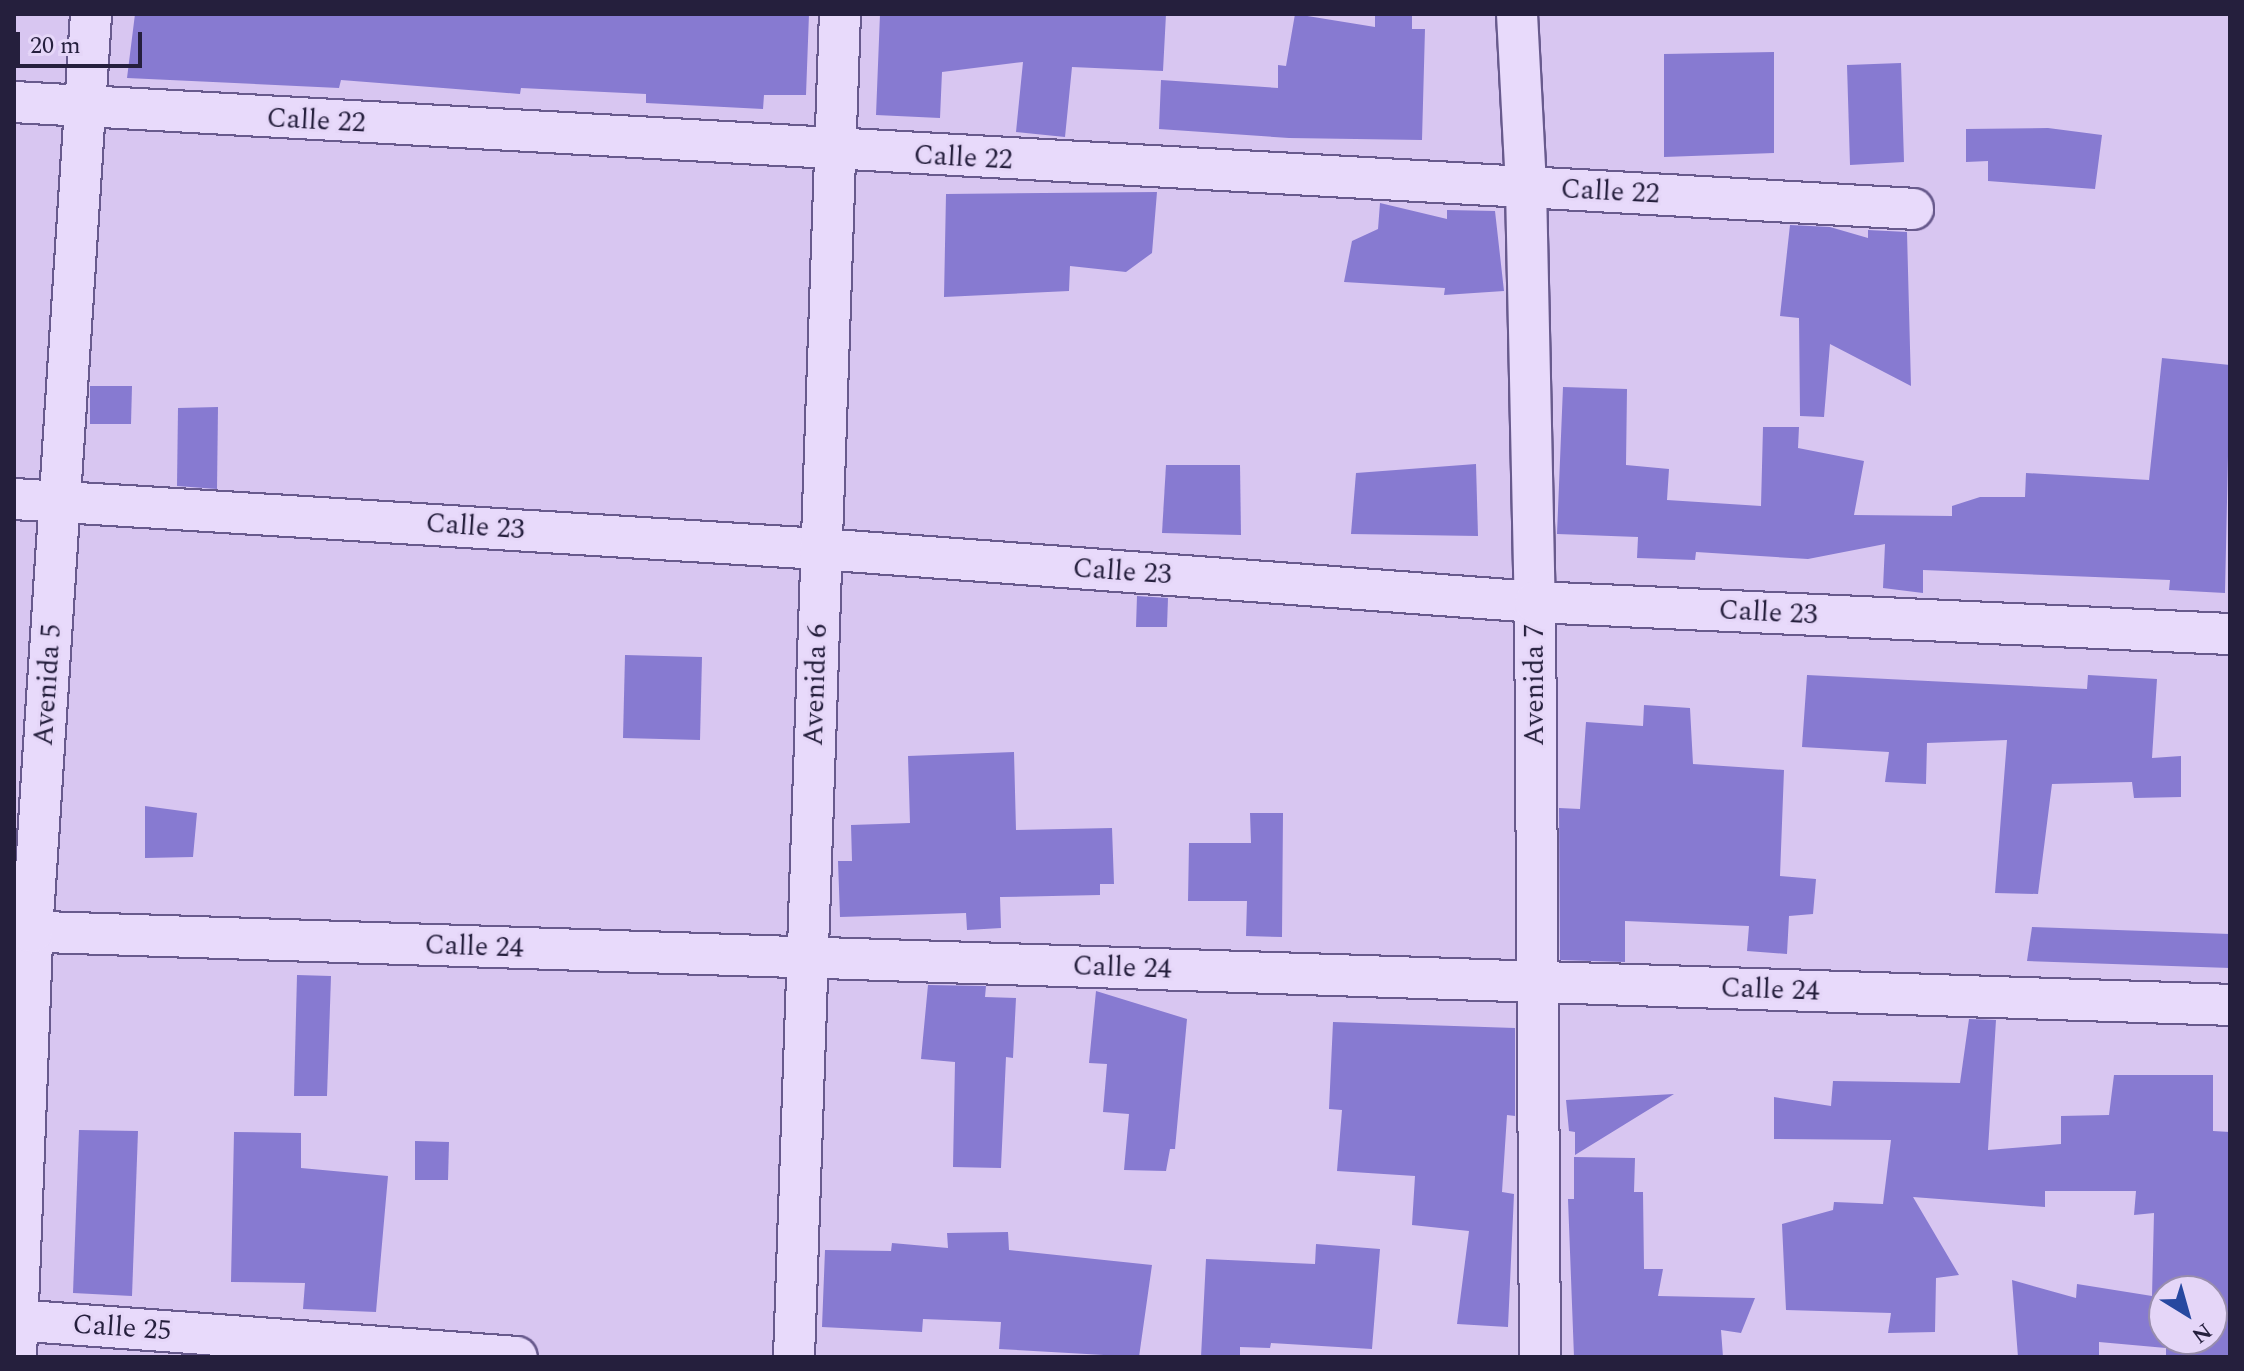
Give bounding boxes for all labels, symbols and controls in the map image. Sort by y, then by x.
scale bar [20,16,146,66]
text: 20 m [30,28,81,64]
street label: Calle 22 [266,102,366,140]
street label: Calle 22 [913,139,1013,177]
street label: Calle 22 [1560,173,1660,211]
street label: Calle 23 [425,507,525,547]
street label: Calle 23 [1072,552,1172,592]
street label: Calle 23 [1718,594,1818,632]
street label: Avenida 5 [27,623,69,747]
street label: Avenida 6 [797,623,835,747]
street label: Avenida 7 [1518,624,1552,746]
street label: Calle 24 [424,928,524,966]
street label: Calle 24 [1072,949,1172,987]
street label: Calle 24 [1720,971,1820,1009]
north arrow [2148,1275,2228,1355]
street label: Calle 25 [72,1308,172,1348]
text: N [2184,1314,2219,1352]

